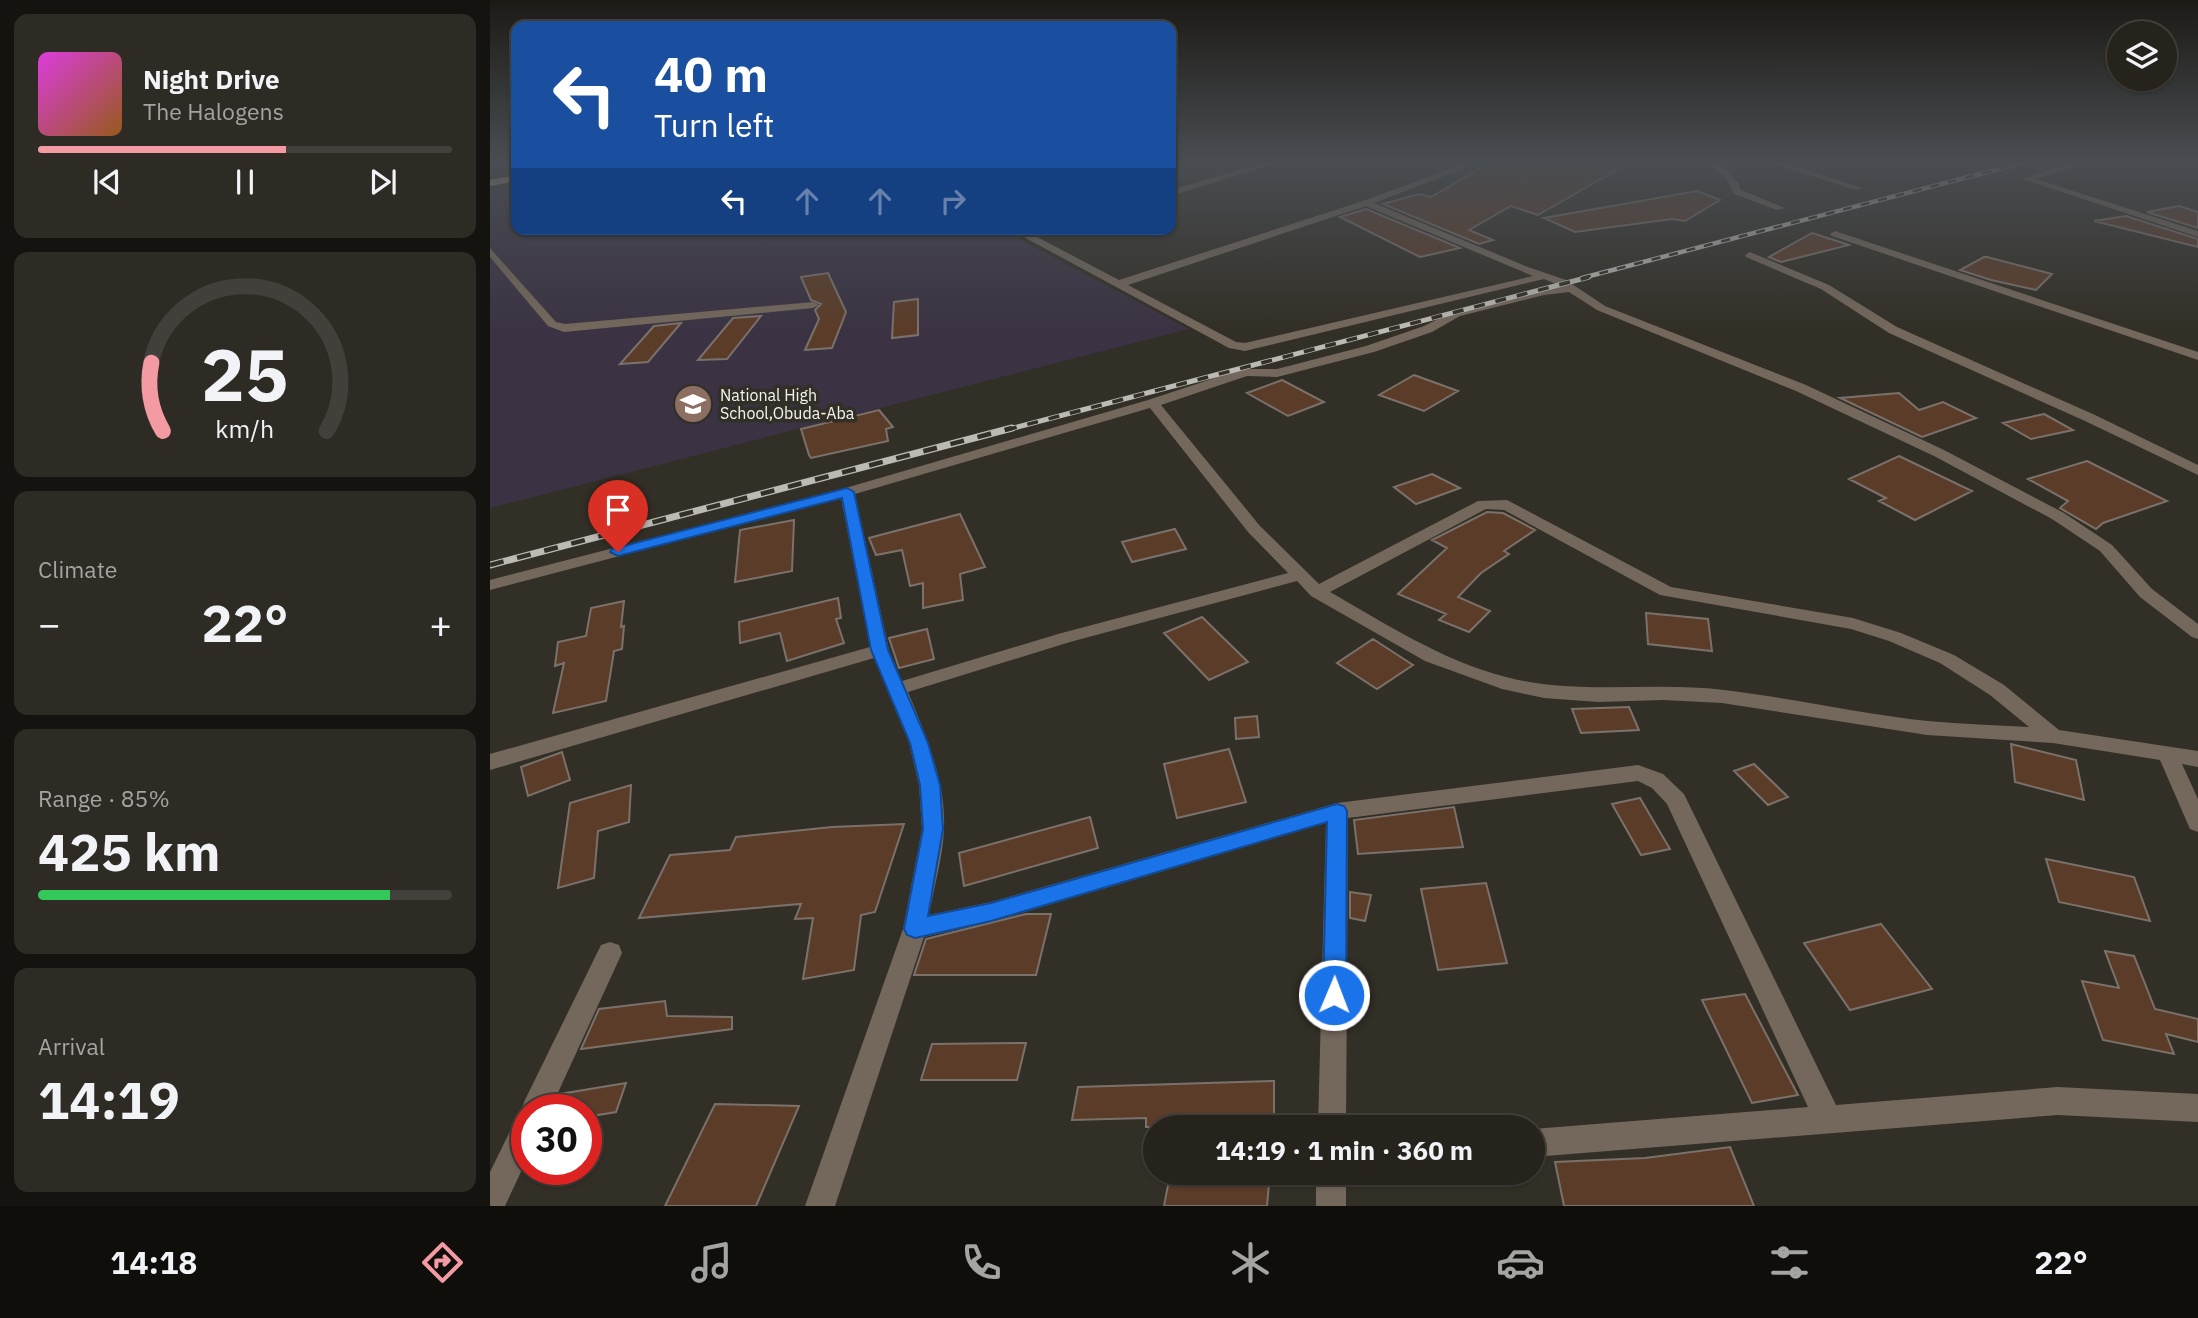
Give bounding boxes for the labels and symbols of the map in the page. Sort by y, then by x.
school or university icon: National High School,Obuda-Aba [672,383,714,425]
place label: National High School,Obuda-Aba [720,385,855,423]
pin [588,480,648,552]
position arrow [1297,958,1371,1032]
speed limit sign: 30 [511,1094,602,1185]

